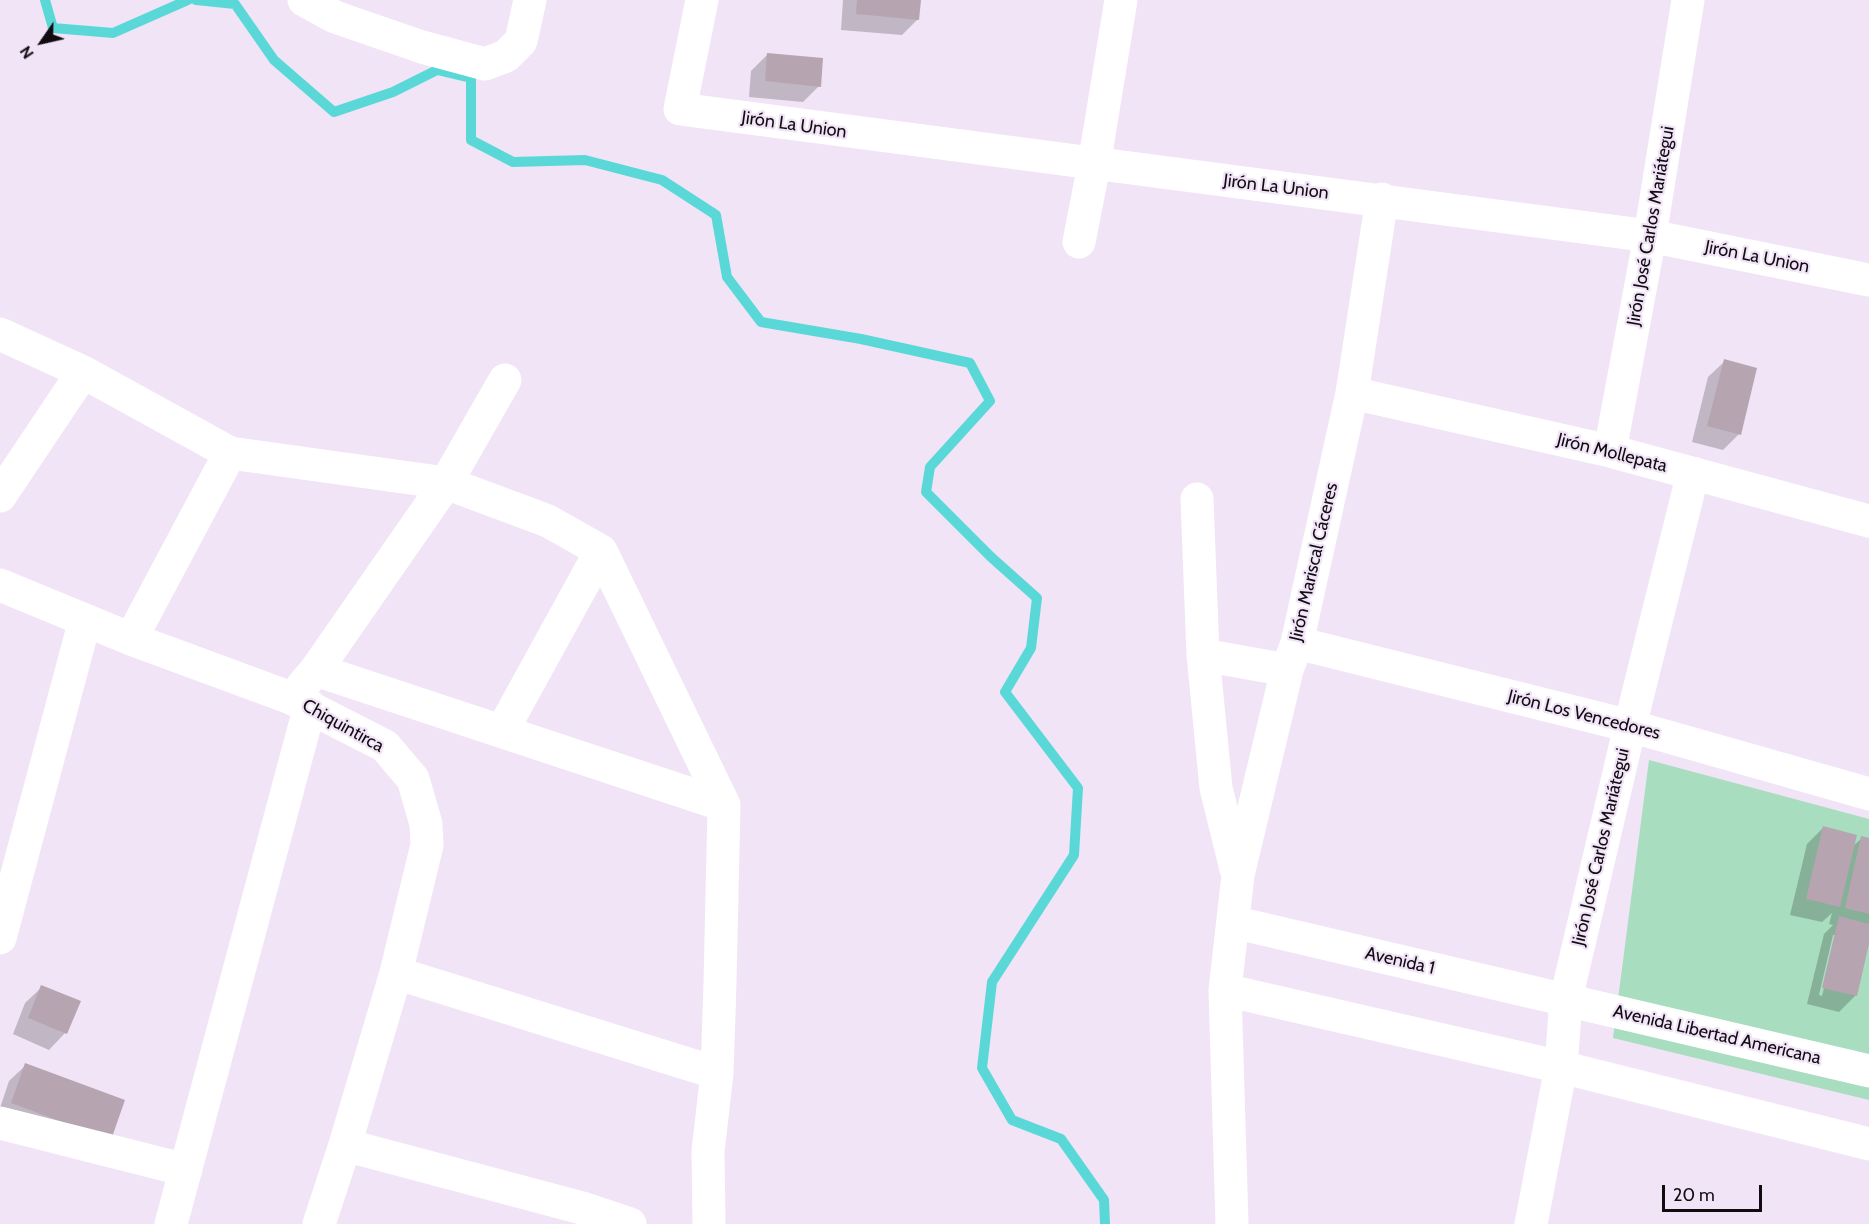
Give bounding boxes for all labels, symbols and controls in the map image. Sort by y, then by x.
north arrow [12,12,72,72]
text: N [16,42,38,62]
street label: Jirón La Union [740,107,848,143]
street label: Jirón José Carlos Mariátegui [1623,125,1679,327]
street label: Jirón La Union [1222,170,1330,204]
street label: Jirón La Union [1703,236,1811,278]
street label: Jirón Mollepata [1555,429,1669,477]
street label: Jirón Mariscal Cáceres [1285,481,1343,643]
street label: Jirón Los Vencedores [1506,686,1662,744]
street label: Chiquintirca [298,695,388,757]
street label: Jirón José Carlos Mariátegui [1568,746,1634,948]
street label: Avenida 1 [1363,943,1437,979]
street label: Avenida Libertad Americana [1611,1001,1823,1069]
scale bar [1665,1173,1766,1211]
text: 20 m [1673,1184,1715,1206]

